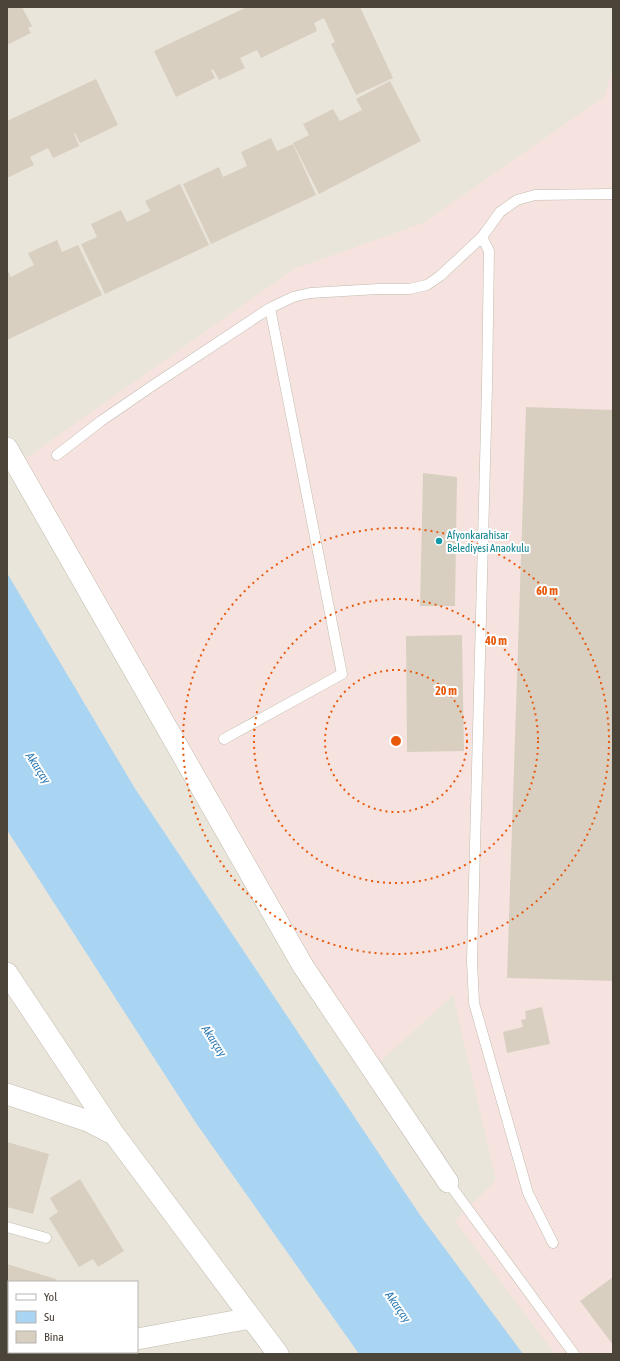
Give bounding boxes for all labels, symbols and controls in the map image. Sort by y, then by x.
place label: Afyonkarahisar Belediyesi Anaokulu [447,529,529,554]
marker: Afyonkarahisar Belediyesi Anaokulu [434,536,444,546]
text: 60 m [536,584,558,598]
text: 40 m [484,634,507,648]
text: 20 m [435,684,457,698]
centre of rings [389,734,403,748]
water label: Akarçay [22,749,53,786]
water label: Akarçay [198,1022,229,1059]
legend [8,1281,138,1353]
water label: Akarçay [382,1288,414,1325]
text: Yol [44,1290,58,1304]
text: Su [44,1310,55,1324]
text: Bina [44,1330,64,1344]

